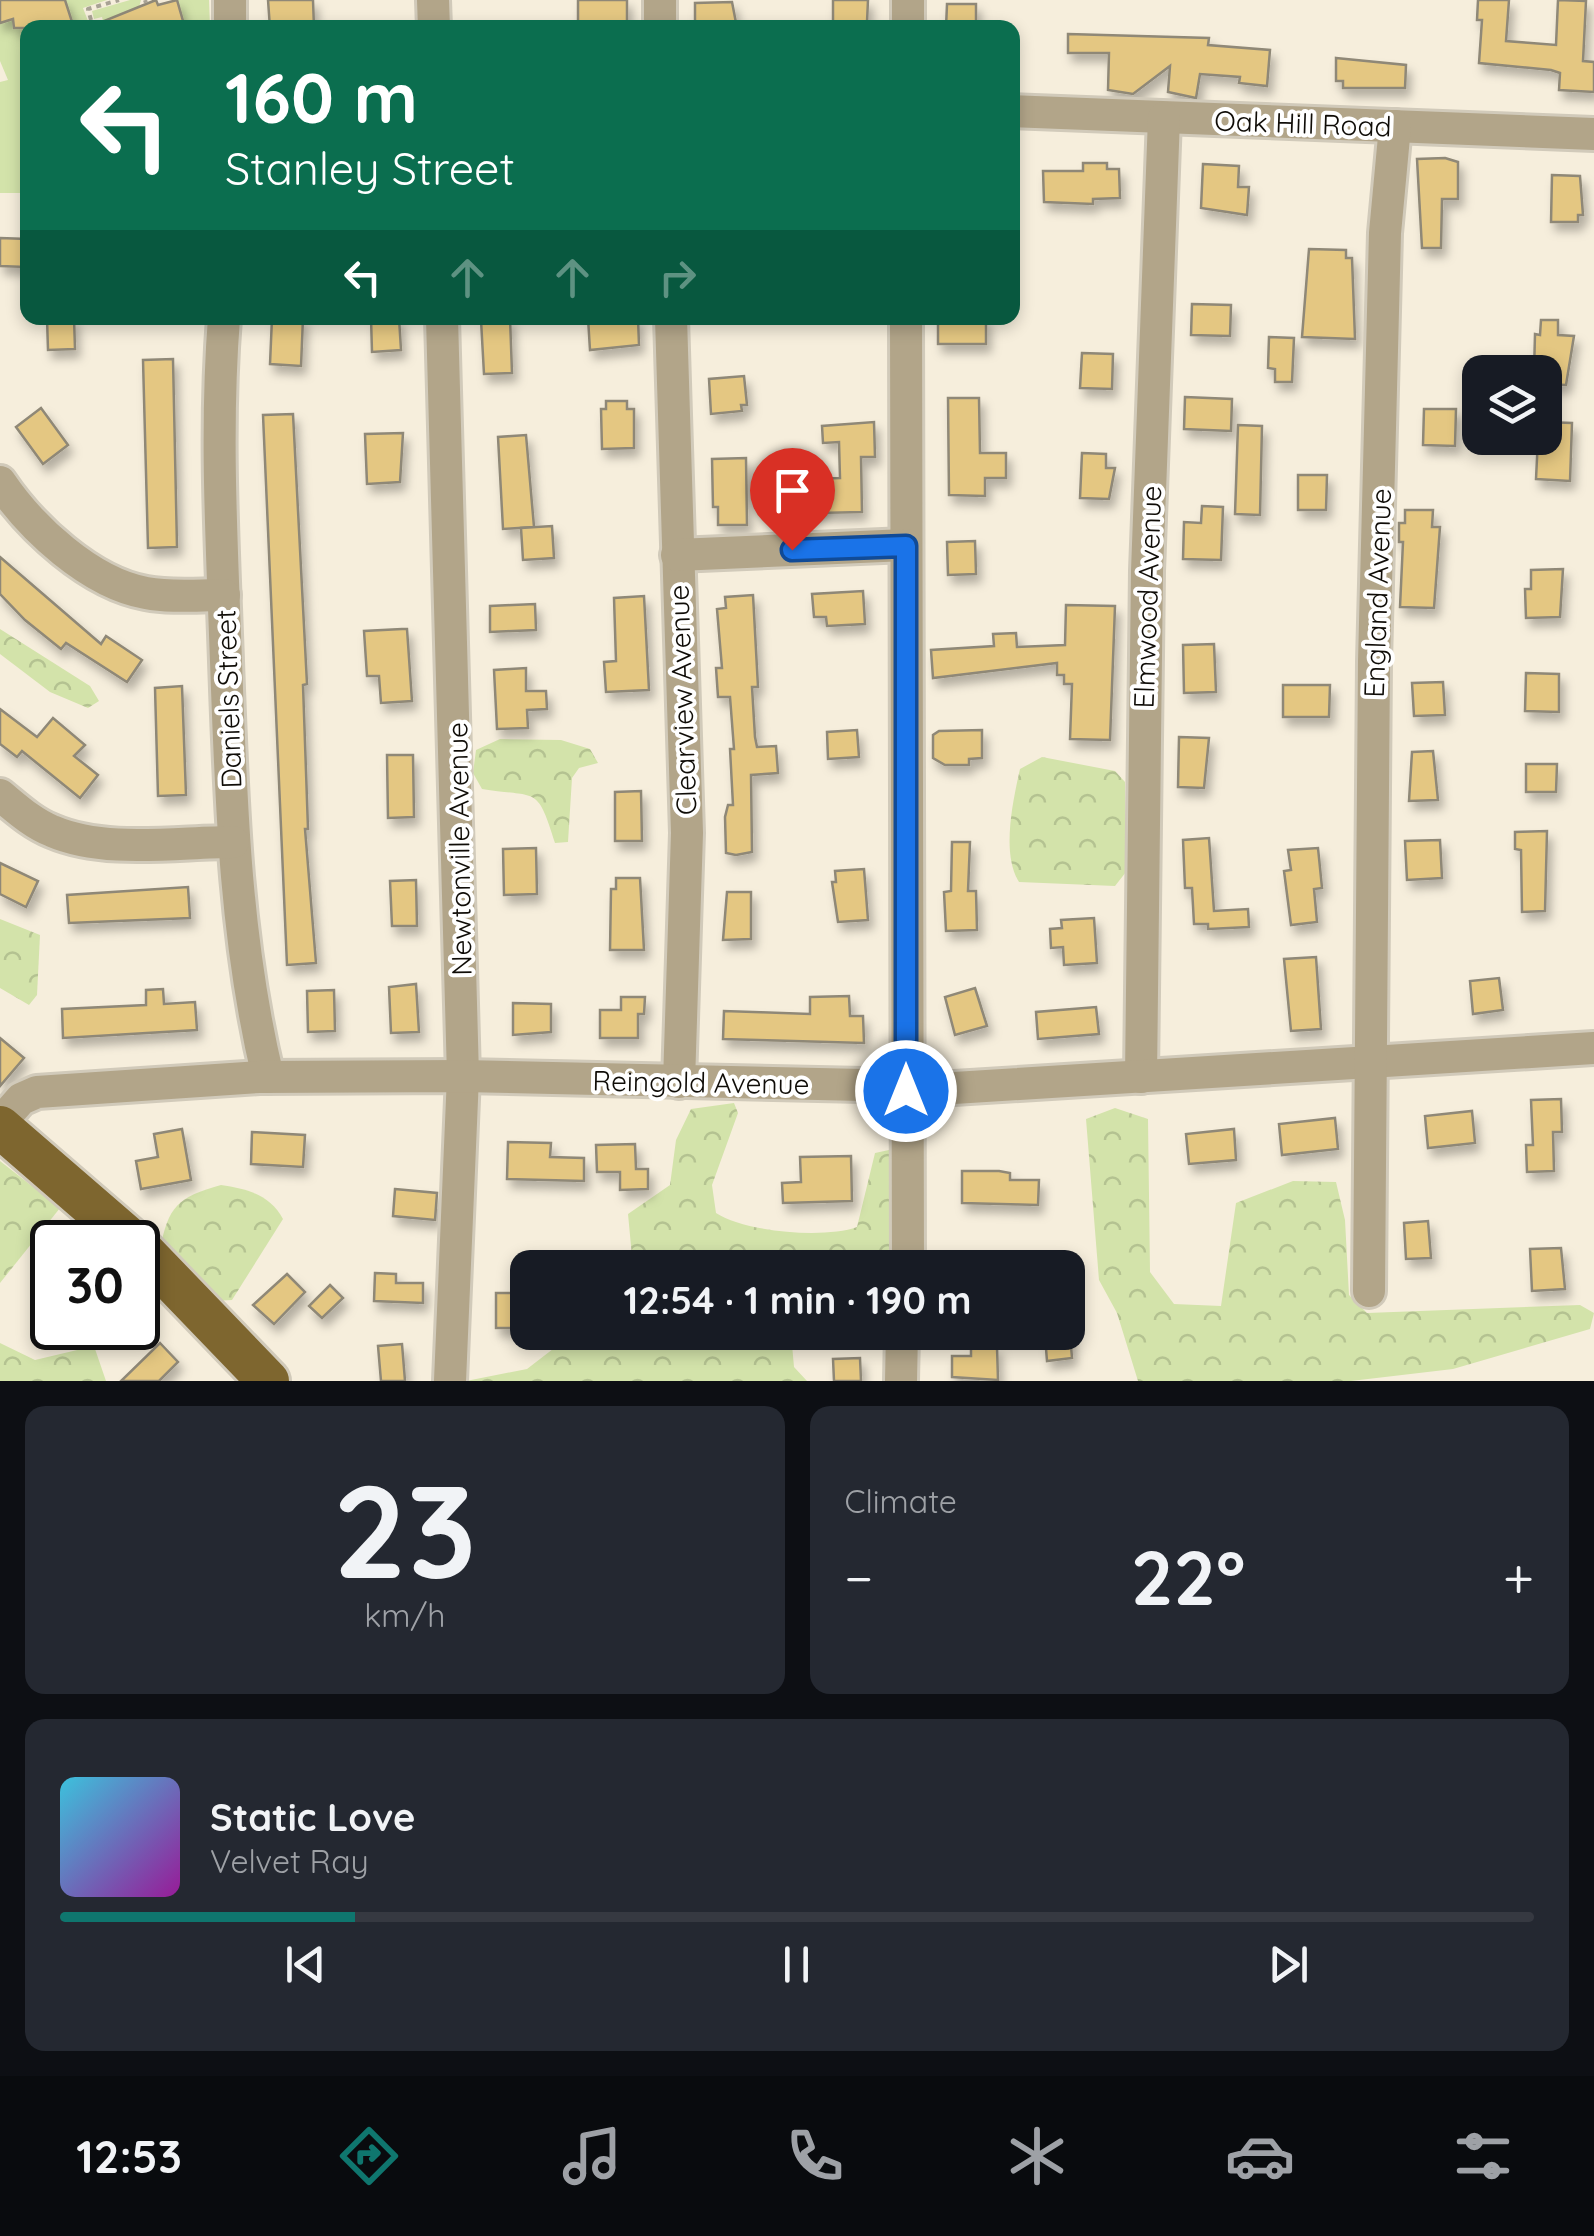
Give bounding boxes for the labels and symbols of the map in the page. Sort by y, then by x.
street label: Oak Hill Road [1214,102,1392,144]
pin [750,448,835,551]
street label: Elmwood Avenue [1126,485,1168,709]
street label: England Avenue [1356,488,1398,698]
street label: Clearview Avenue [660,584,704,816]
street label: Daniels Street [207,609,249,789]
street label: Newtonville Avenue [439,722,479,976]
position arrow [854,1039,958,1143]
street label: Reingold Avenue [592,1063,810,1101]
speed limit sign: 30 [30,1220,160,1350]

